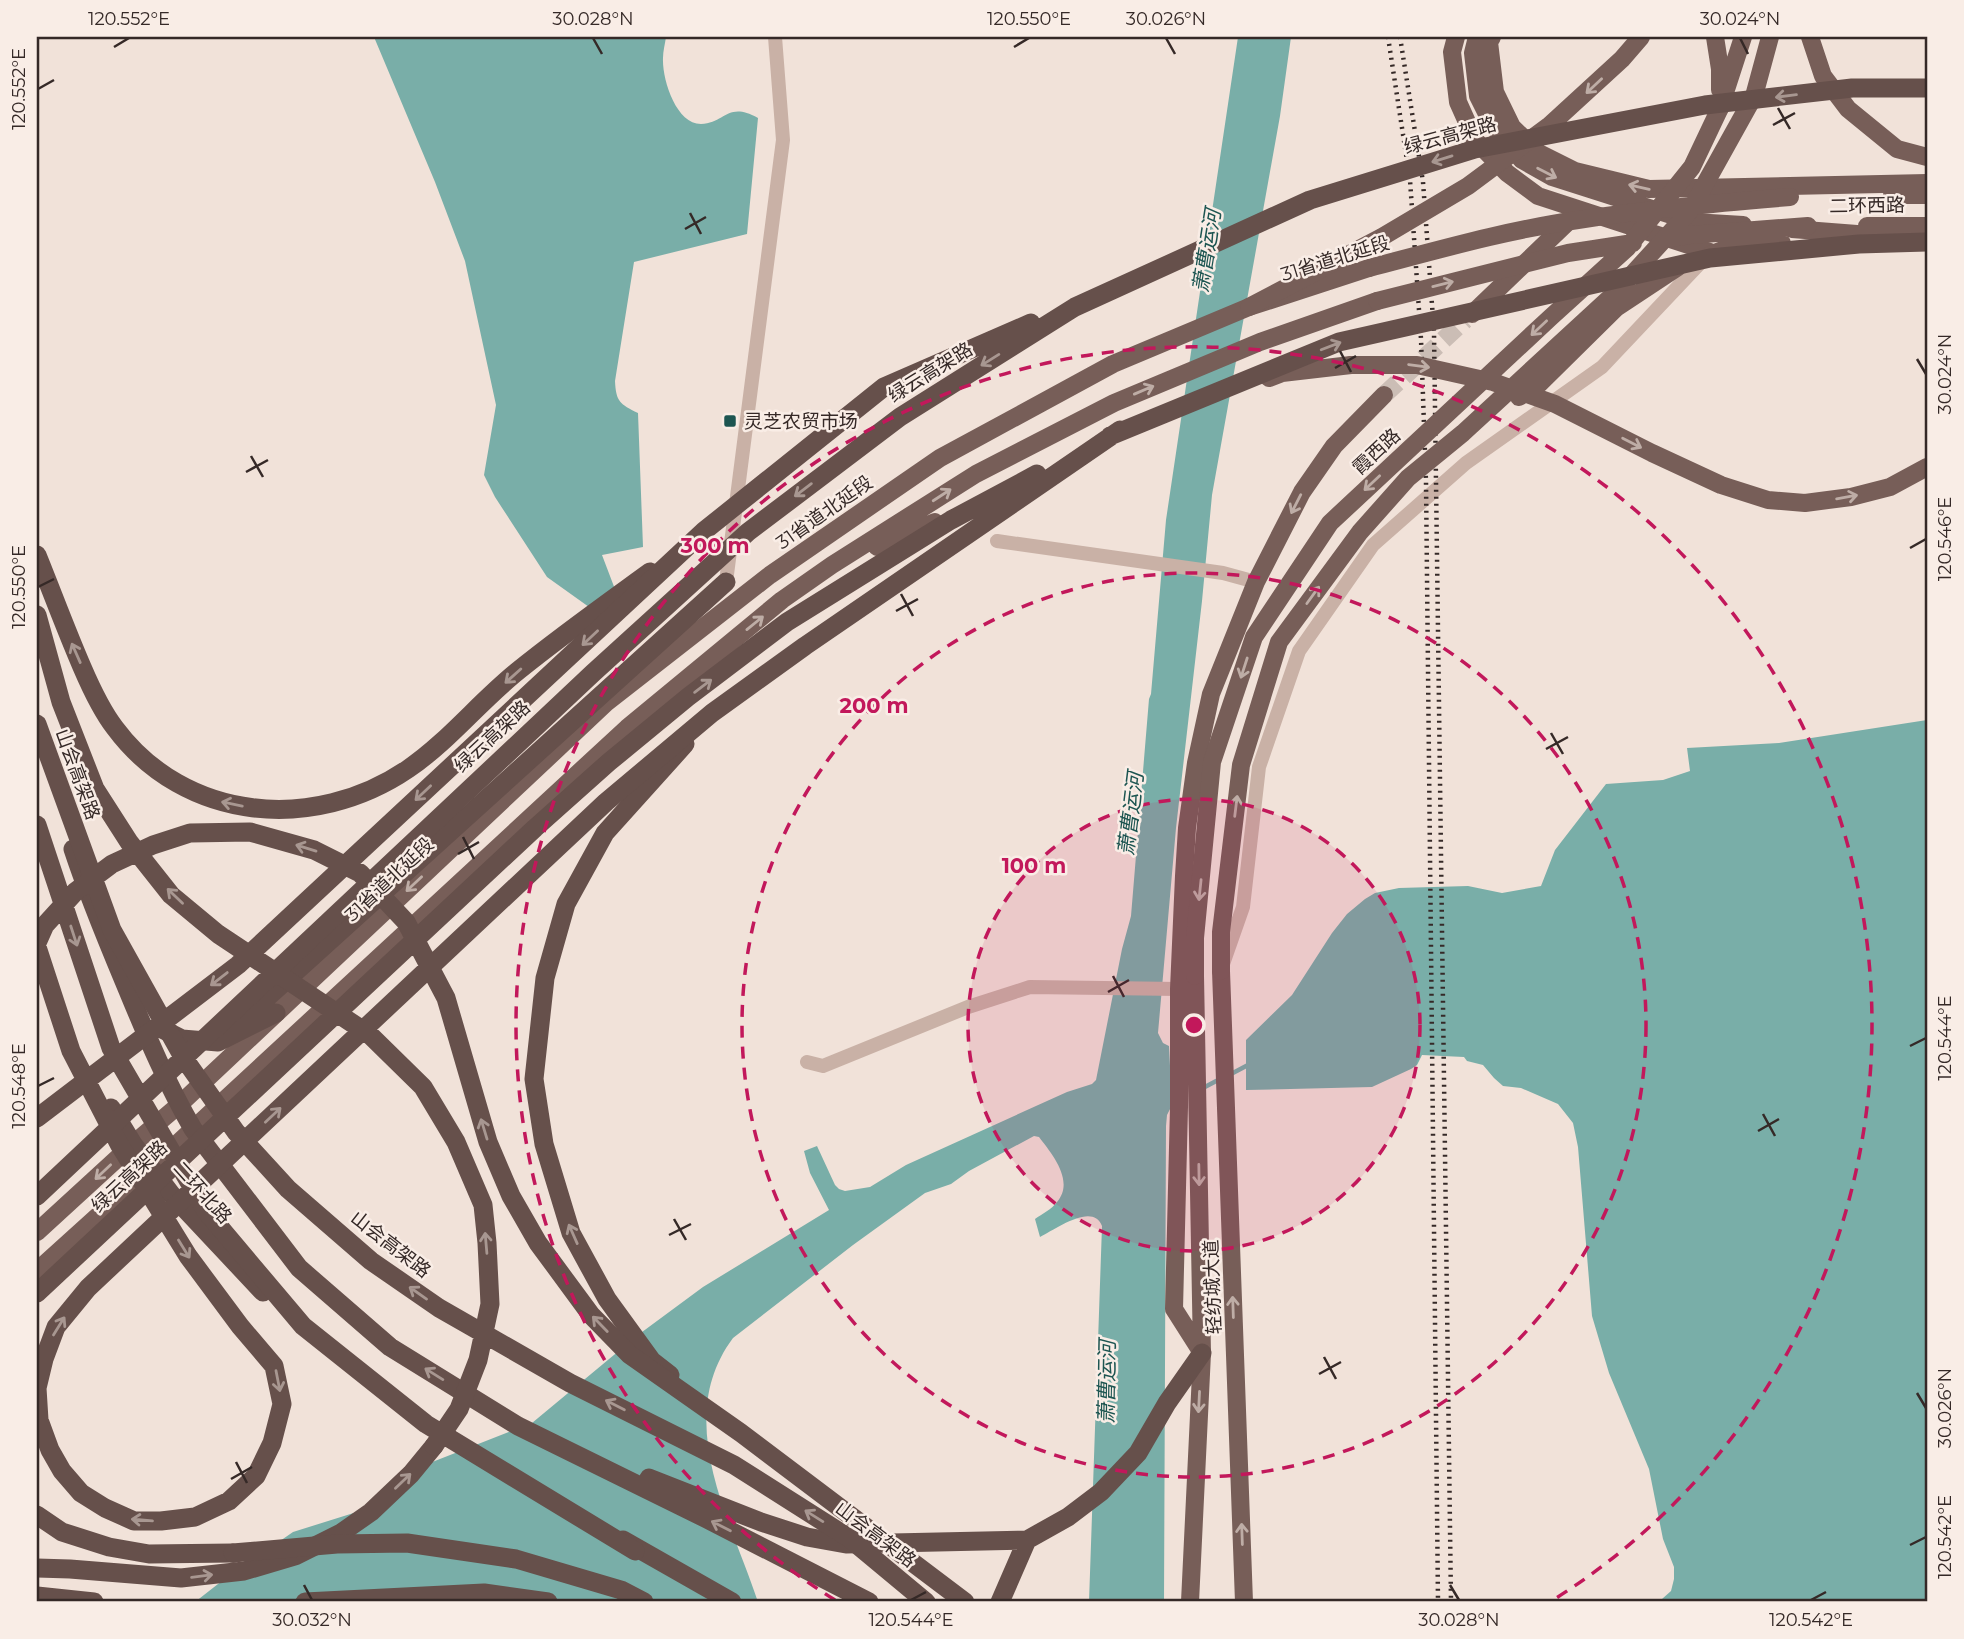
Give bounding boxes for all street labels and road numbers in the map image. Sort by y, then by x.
street label: 绿云高架路 [1401,112,1499,159]
street label: 二环西路 [1829,193,1905,218]
street label: 31省道北延段 [1278,231,1392,286]
street label: 绿云高架路 [884,337,977,407]
street label: 霞西路 [1348,424,1405,479]
street label: 31省道北延段 [772,471,877,554]
street label: 绿云高架路 [450,696,535,777]
street label: 山会高架路 [50,726,105,823]
street label: 31省道北延段 [340,833,438,926]
street label: 绿云高架路 [87,1136,172,1217]
street label: 二环北路 [169,1156,237,1228]
street label: 山会高架路 [346,1206,435,1283]
street label: 轻纺城大道 [1199,1239,1226,1335]
street label: 山会高架路 [831,1497,921,1572]

